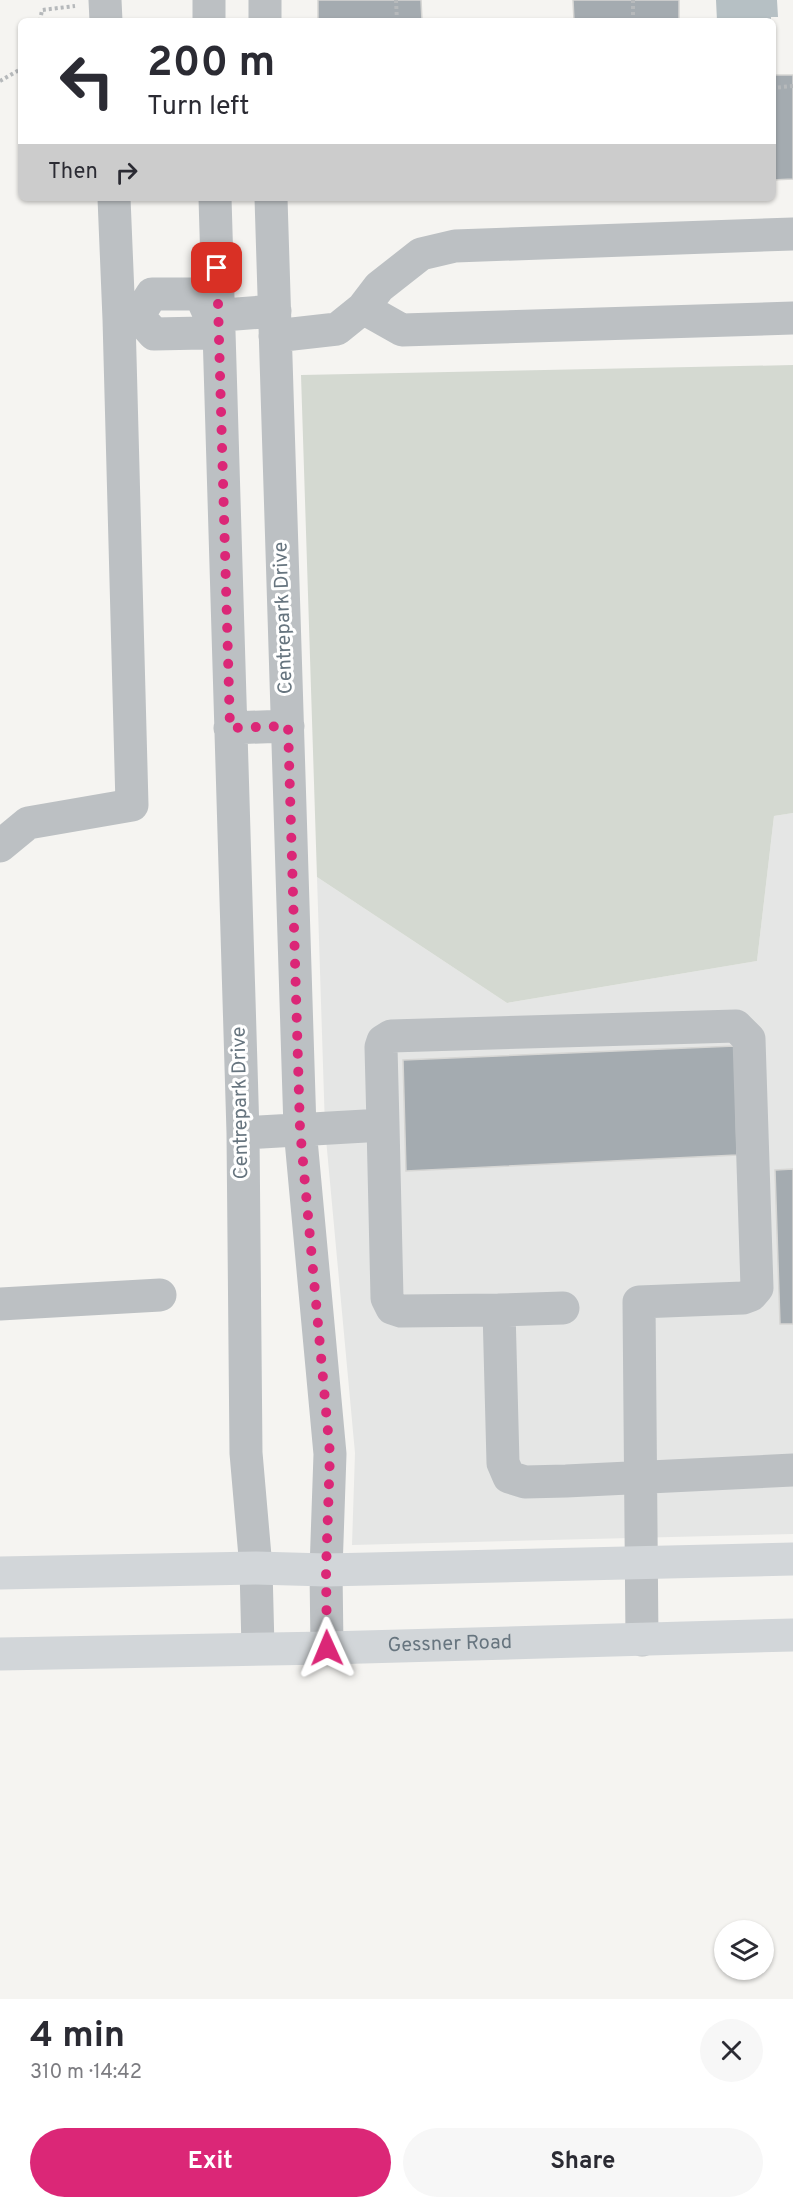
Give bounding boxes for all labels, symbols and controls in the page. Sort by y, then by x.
text: 200 m [147,38,275,91]
icon: left [48,42,126,120]
text: Turn left [147,90,249,124]
icon: right [110,156,143,189]
text: Then [48,159,98,186]
pin [191,242,242,293]
icon: arrive [200,251,233,284]
street label: Centrepark Drive [268,541,300,695]
street label: Centrepark Drive [227,1026,255,1180]
position arrow [295,1616,359,1680]
street label: Gessner Road [387,1630,512,1659]
map controls [714,1920,774,1980]
button: layers [714,1920,774,1980]
text: 4 min [30,2014,125,2060]
button: close [700,2019,763,2082]
text: 310 m · 14:42 [30,2060,142,2086]
button: Exit [30,2128,391,2197]
button: Share [403,2128,763,2197]

